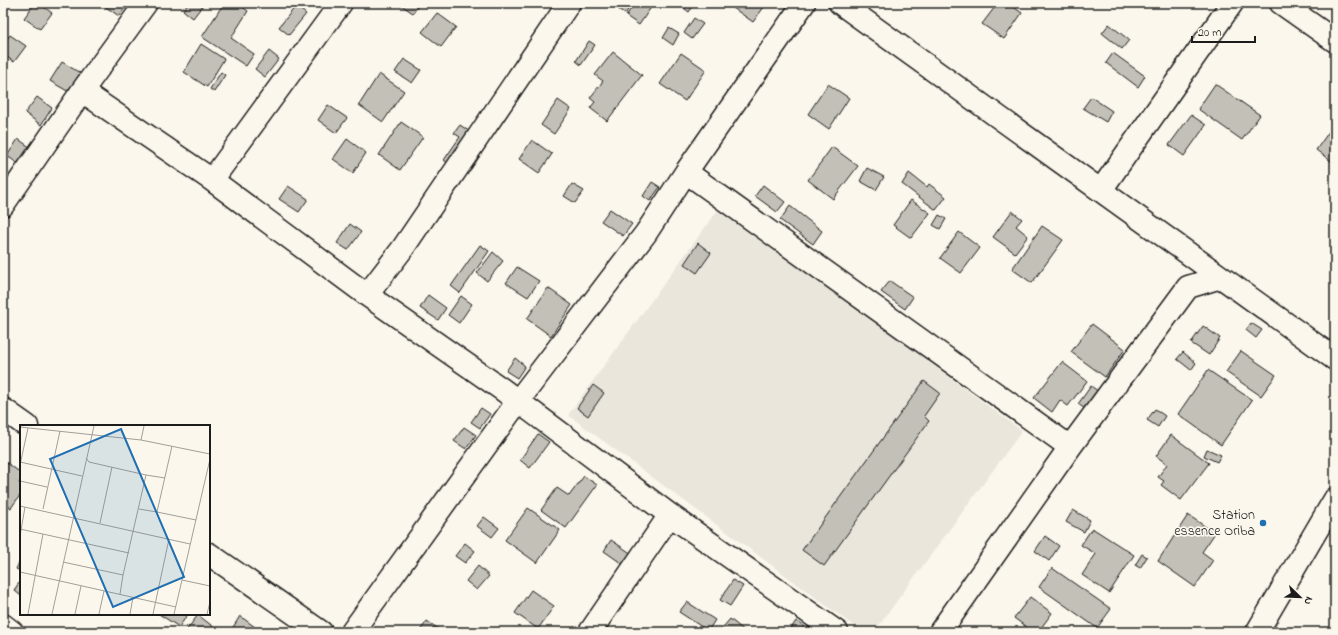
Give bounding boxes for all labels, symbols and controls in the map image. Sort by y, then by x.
scale bar [1192,18,1255,44]
text: 20 m [1198,24,1221,42]
inset map [20,425,210,615]
place label: Station essence Oriba [1174,505,1255,542]
marker: Station essence Oriba [1258,518,1268,528]
north arrow [1280,577,1320,617]
text: N [1299,594,1317,607]

